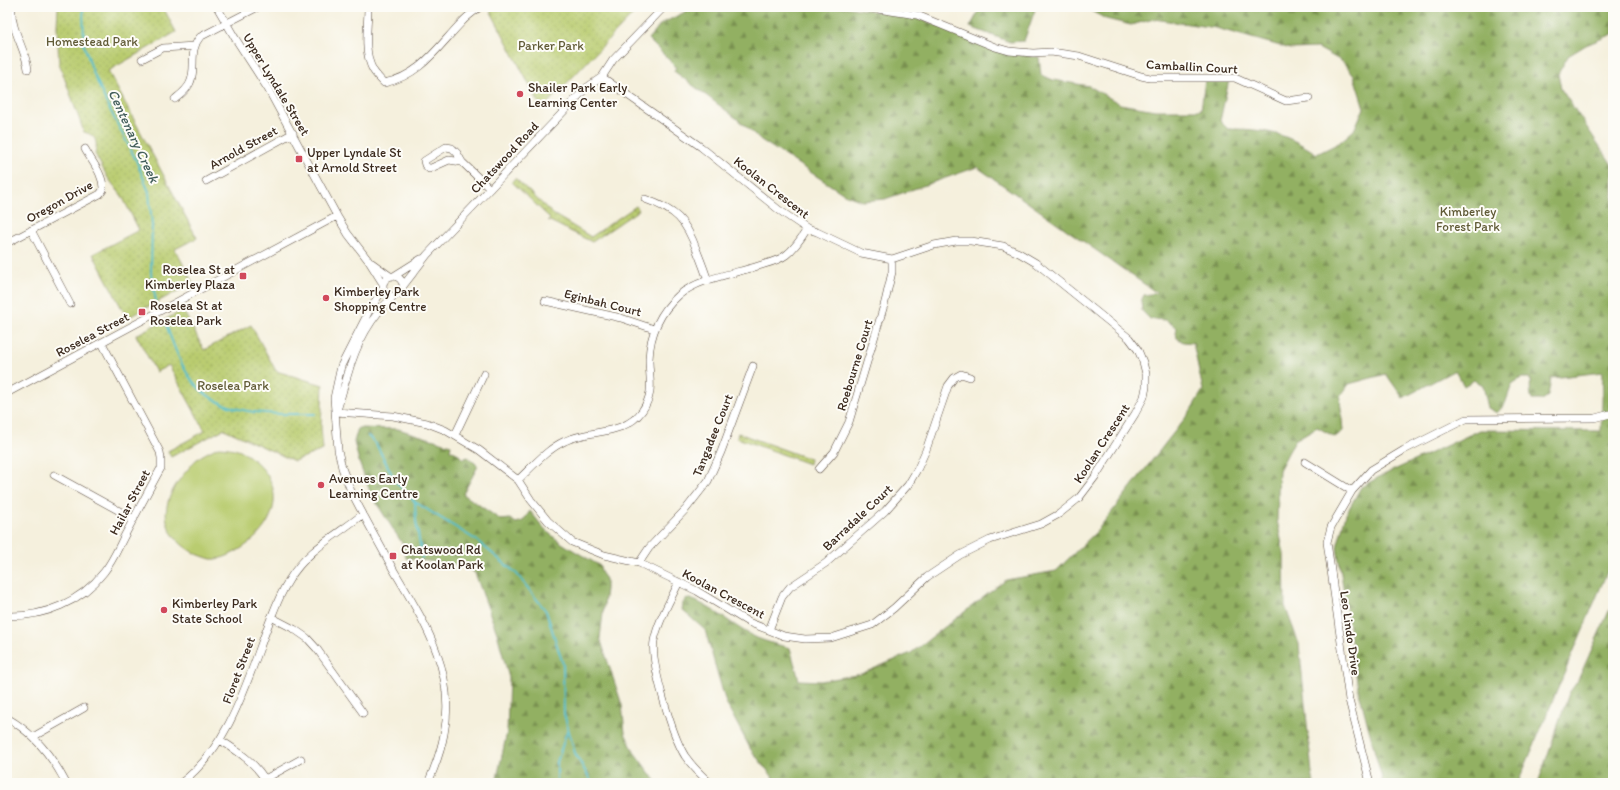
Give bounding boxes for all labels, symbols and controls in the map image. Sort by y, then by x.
street label: Upper Lyndale Street [240,30,313,138]
park label: Homestead Park [46,34,138,49]
park label: Parker Park [518,38,584,53]
street label: Camballin Court [1146,57,1238,76]
place label: Shailer Park Early Learning Center [528,80,627,110]
water label: Centenary Creek [104,87,163,186]
marker: Shailer Park Early Learning Center [515,89,525,99]
street label: Chatswood Road [467,118,541,196]
street label: Arnold Street [207,123,280,172]
place label: Upper Lyndale St at Arnold Street [307,145,401,175]
street label: Koolan Crescent [731,153,812,222]
marker: Upper Lyndale St at Arnold Street [294,154,304,164]
street label: Oregon Drive [23,177,95,226]
park label: Kimberley Forest Park [1436,204,1500,234]
place label: Roselea St at Kimberley Plaza [145,262,236,292]
marker: Roselea St at Kimberley Plaza [238,271,248,281]
place label: Kimberley Park Shopping Centre [334,284,426,314]
street label: Eginbah Court [563,286,643,319]
marker: Kimberley Park Shopping Centre [321,293,331,303]
place label: Roselea St at Roselea Park [150,298,223,328]
marker: Roselea St at Roselea Park [137,307,147,317]
street label: Roselea Street [53,309,131,360]
street label: Roebourne Court [833,318,876,413]
park label: Roselea Park [197,378,269,393]
street label: Tangadee Court [689,392,736,479]
street label: Koolan Crescent [1070,401,1133,486]
street label: Hailar Street [106,467,153,538]
place label: Avenues Early Learning Centre [329,471,418,501]
marker: Avenues Early Learning Centre [316,480,326,490]
street label: Barradale Court [819,481,896,554]
place label: Chatswood Rd at Koolan Park [401,542,484,572]
marker: Chatswood Rd at Koolan Park [388,551,398,561]
street label: Koolan Crescent [680,565,768,622]
street label: Leo Lindo Drive [1337,590,1364,676]
place label: Kimberley Park State School [172,596,258,626]
marker: Kimberley Park State School [159,605,169,615]
street label: Floret Street [219,635,258,706]

